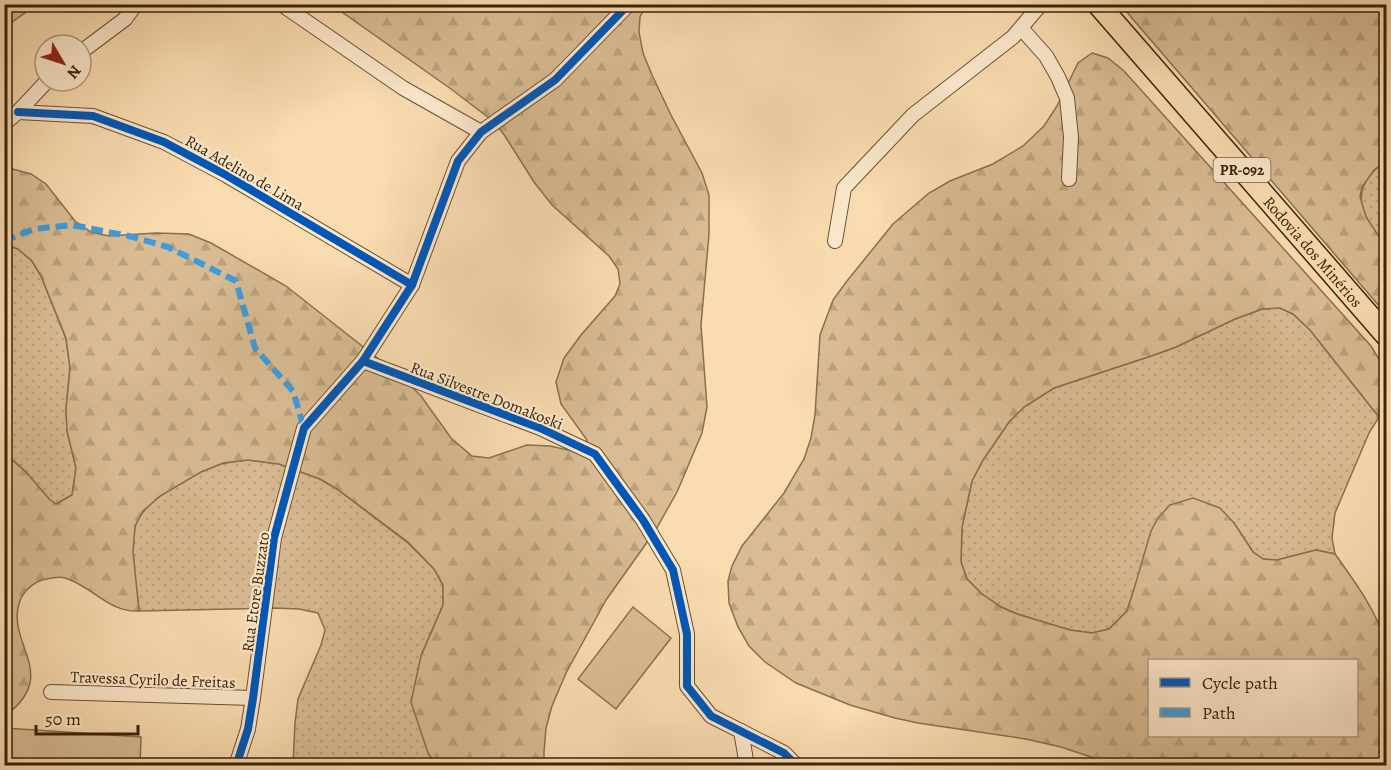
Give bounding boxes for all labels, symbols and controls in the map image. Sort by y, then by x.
north arrow [33,33,93,93]
text: N [61,60,86,84]
street label: Rua Adelino de Lima [181,130,309,216]
road number: PR-092 [1214,158,1270,182]
street label: Rodovia dos Minérios [1258,192,1367,312]
street label: Rua Silvestre Domakoski [407,357,566,435]
street label: Rua Etore Buzzato [237,531,275,654]
legend [1148,659,1358,737]
street label: Travessa Cyrilo de Freitas [70,666,236,694]
text: Cycle path [1202,671,1278,695]
scale bar [36,698,138,736]
text: Path [1202,701,1236,725]
text: 50 m [45,707,81,731]

